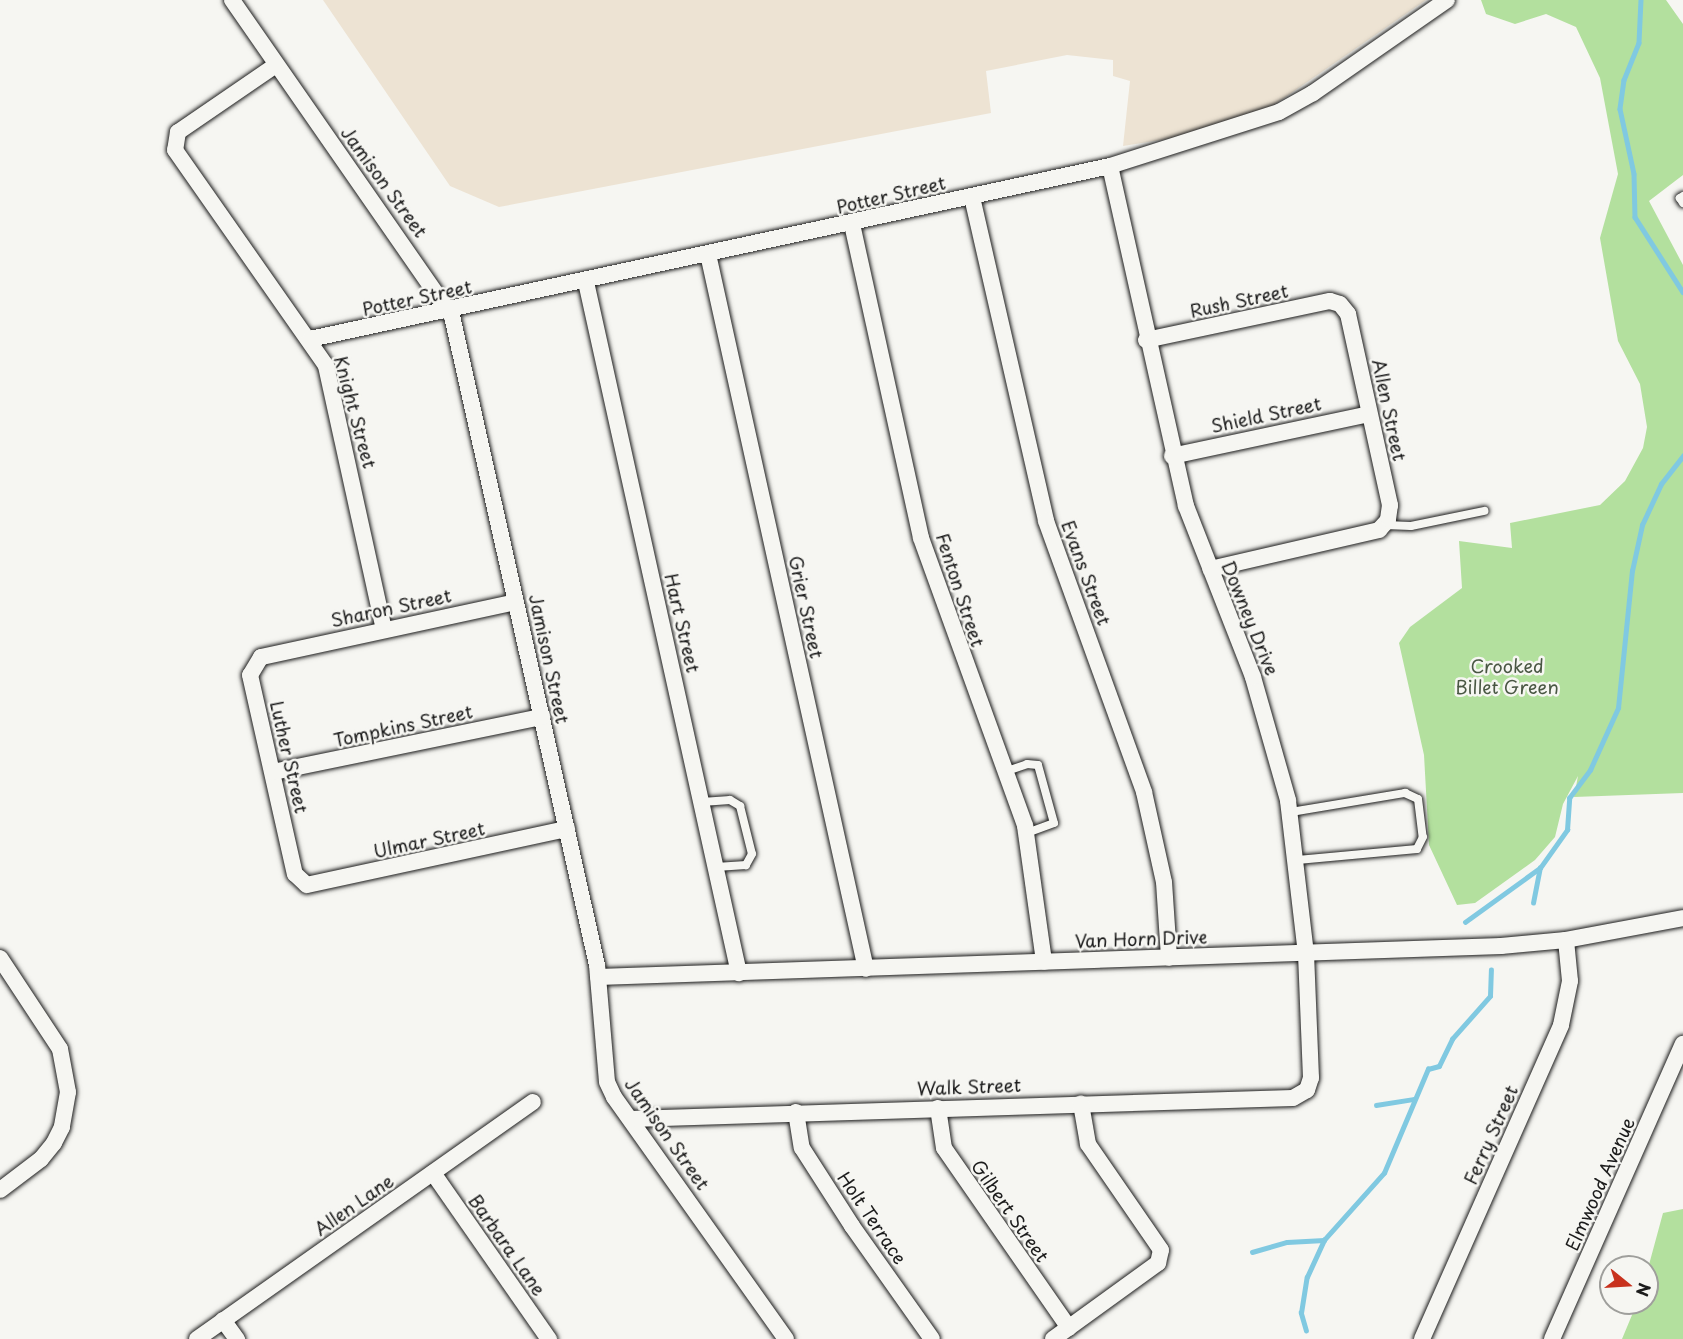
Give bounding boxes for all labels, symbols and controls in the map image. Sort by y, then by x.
street label: Jamison Street [337,123,431,241]
street label: Potter Street [834,172,948,218]
street label: Potter Street [360,276,474,320]
street label: Rush Street [1187,280,1291,322]
street label: Knight Street [330,353,380,471]
street label: Allen Street [1368,356,1410,464]
street label: Shield Street [1209,393,1323,437]
street label: Evans Street [1057,518,1115,628]
street label: Fenton Street [931,530,989,650]
street label: Grier Street [785,554,827,660]
street label: Downey Drive [1217,557,1283,679]
street label: Hart Street [660,572,704,674]
street label: Sharon Street [329,585,453,631]
street label: Jamison Street [525,593,573,725]
park label: Crooked Billet Green [1454,656,1560,698]
street label: Luther Street [266,699,312,815]
street label: Tompkins Street [332,701,474,751]
street label: Ulmar Street [371,818,487,862]
street label: Van Horn Drive [1074,926,1208,952]
street label: Jamison Street [621,1074,713,1194]
street label: Walk Street [916,1074,1022,1100]
street label: Ferry Street [1460,1082,1522,1188]
street label: Elmwood Avenue [1561,1114,1639,1254]
street label: Gilbert Street [967,1155,1053,1267]
street label: Holt Terrace [833,1167,911,1269]
street label: Allen Lane [310,1169,398,1241]
street label: Barbara Lane [464,1190,550,1300]
north arrow [1599,1255,1659,1315]
text: N [1631,1280,1658,1300]

